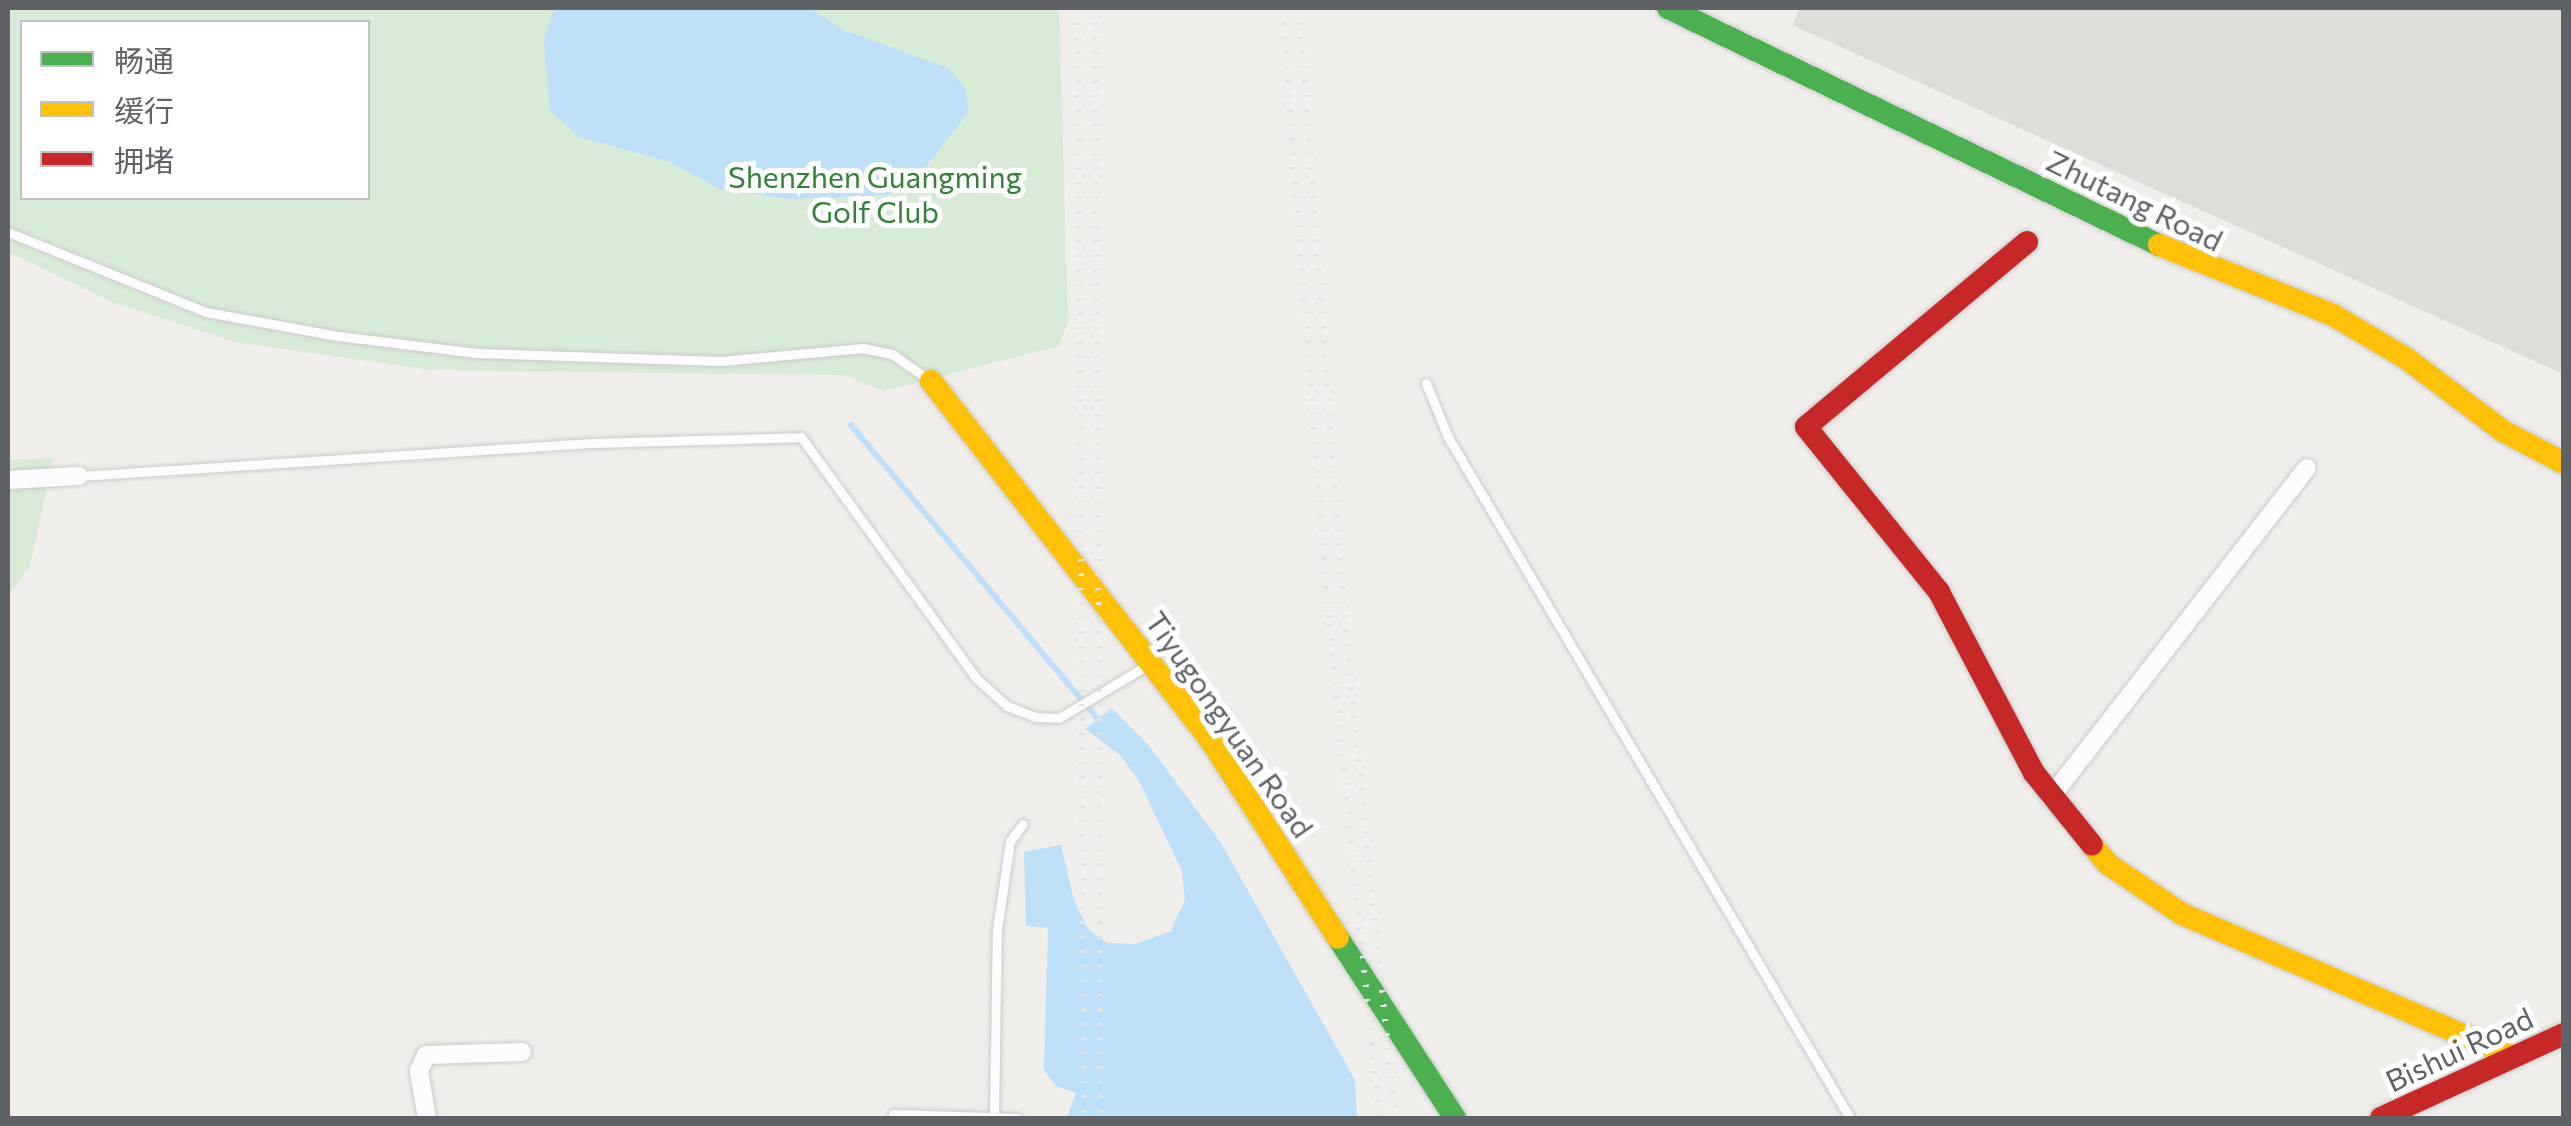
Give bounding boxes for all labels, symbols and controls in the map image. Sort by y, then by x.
legend [20,20,370,200]
text: 畅通 [114,41,174,78]
text: 缓行 [114,91,174,128]
text: 拥堵 [114,141,174,178]
street label: Zhutang Road [2041,142,2229,258]
park label: Shenzhen Guangming Golf Club [728,158,1022,228]
street label: Tiyugongyuan Road [1139,604,1321,844]
street label: Bishui Road [2380,999,2538,1099]

